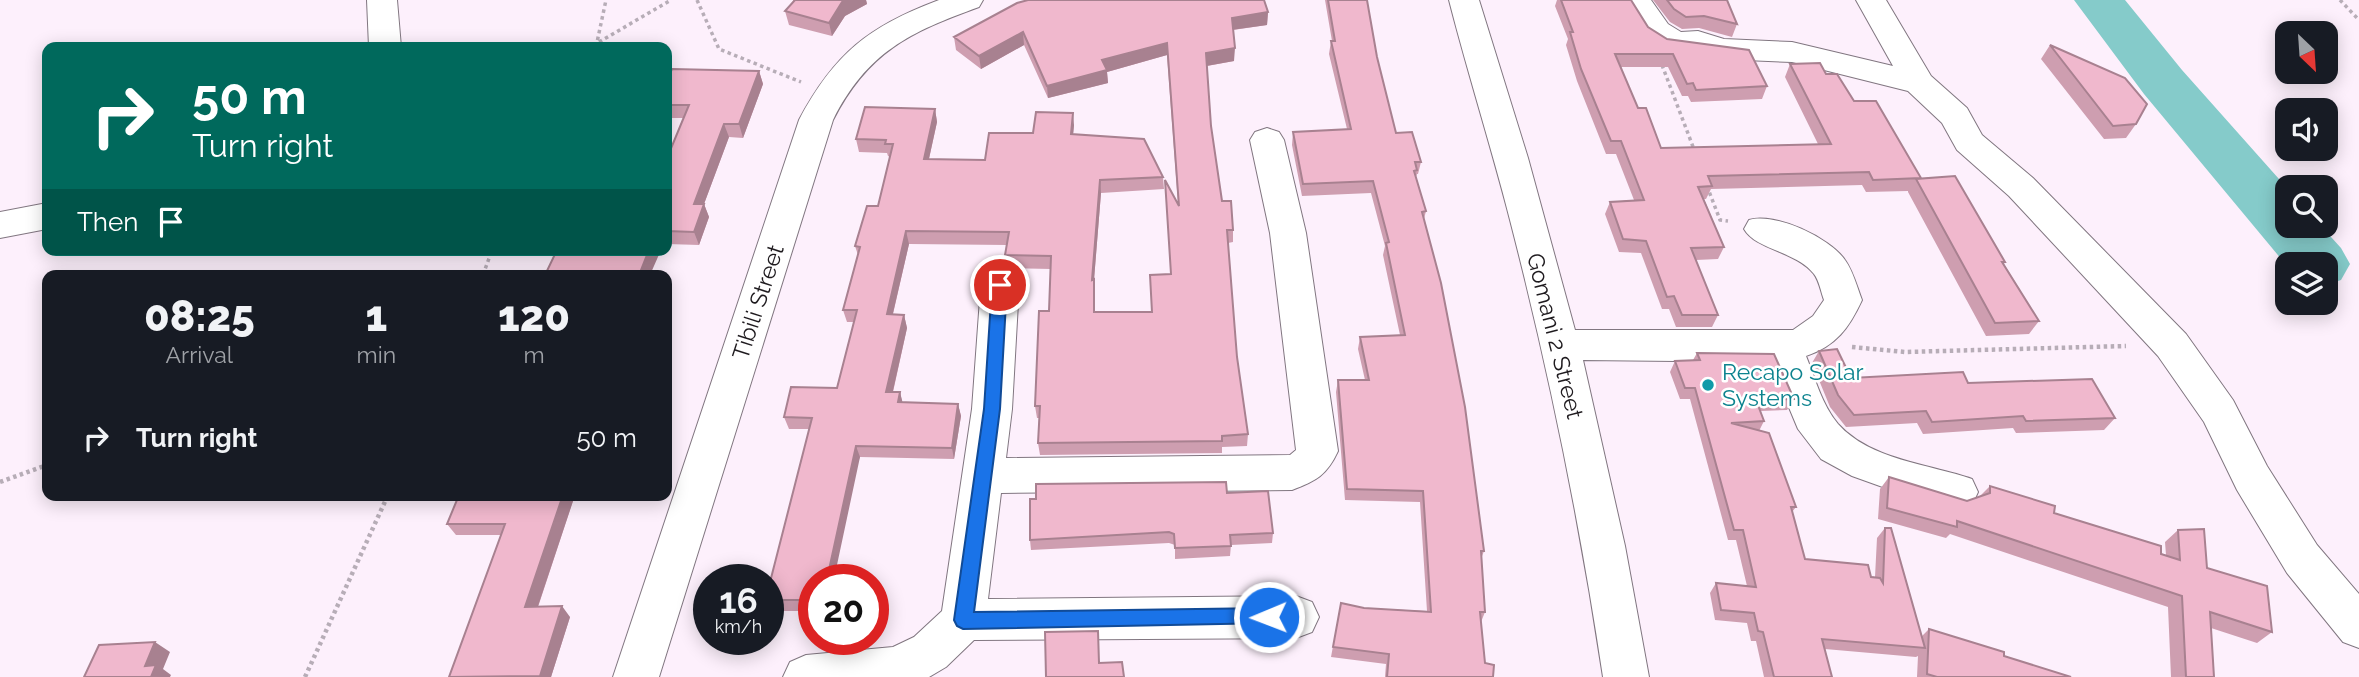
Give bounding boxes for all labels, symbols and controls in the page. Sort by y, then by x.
north arrow [2275,21,2338,84]
map controls [2275,21,2338,315]
text: 50 m [192,68,307,125]
icon: right [77,70,168,161]
button: sound [2275,98,2338,161]
text: Turn right [192,127,333,164]
button: search [2275,175,2338,238]
icon: arrive [152,203,190,241]
text: Then [77,207,138,237]
street label: Tibili Street [726,241,789,363]
street label: Gomani 2 Street [1522,250,1589,422]
button: layers [2275,252,2338,315]
pin [970,255,1030,315]
icon: arrive [981,266,1019,304]
text: 08:25 [144,292,255,341]
text: 1 [365,292,387,341]
text: 120 [498,292,570,341]
text: Arrival [166,341,233,368]
text: min [357,341,396,368]
text: m [523,341,545,368]
place label: Recapo Solar Systems [1722,358,1864,411]
marker: Recapo Solar Systems [1700,377,1716,393]
icon: right [77,419,115,457]
text: Turn right [136,423,257,453]
text: 50 m [576,423,637,453]
speed limit sign: 20 [798,564,889,655]
text: 16 [719,580,758,621]
position arrow [1232,580,1306,654]
text: km/h [715,616,762,637]

